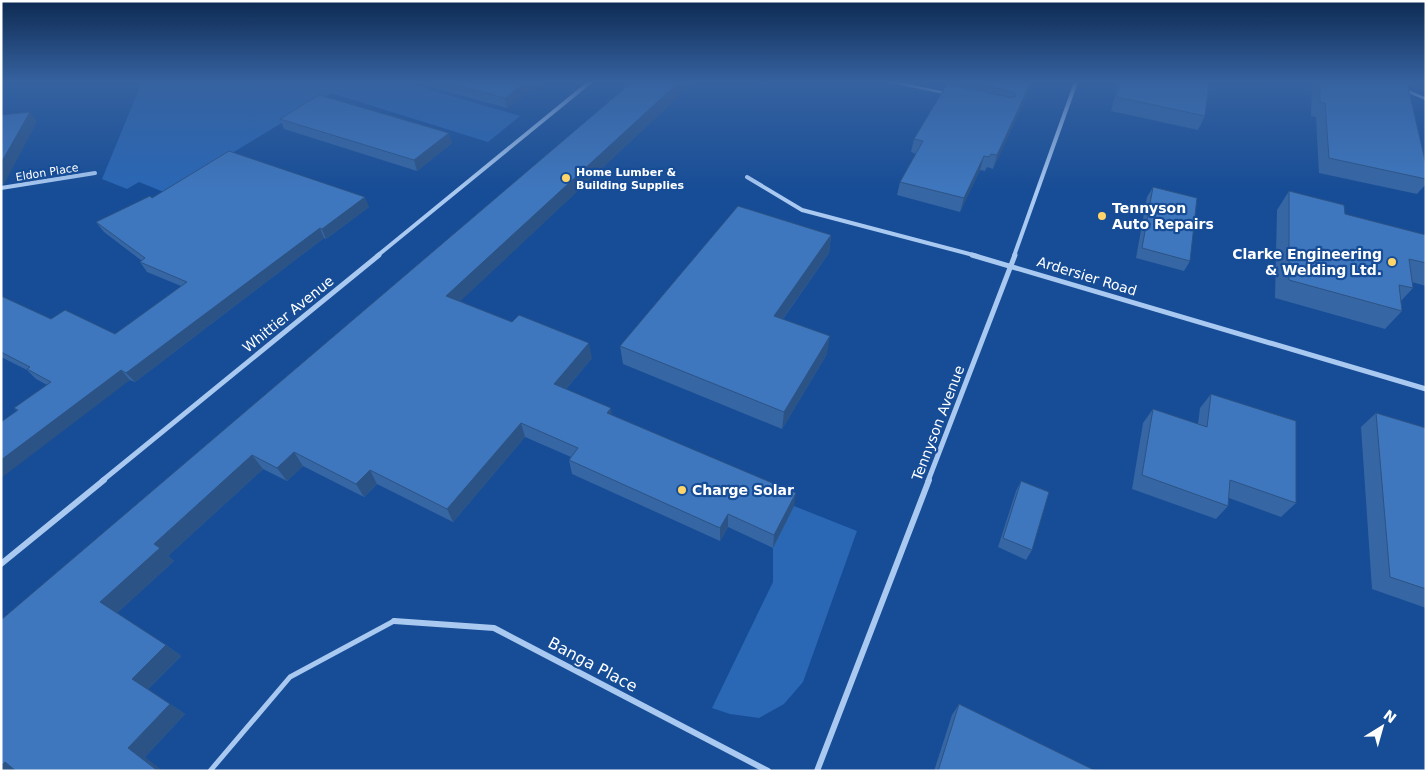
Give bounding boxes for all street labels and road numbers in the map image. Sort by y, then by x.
street label: Eldon Place [15,161,80,184]
street label: Ardersier Road [1035,253,1139,299]
street label: Whittier Avenue [239,272,337,356]
street label: Tennyson Avenue [908,363,967,484]
street label: Banga Place [545,633,641,696]

